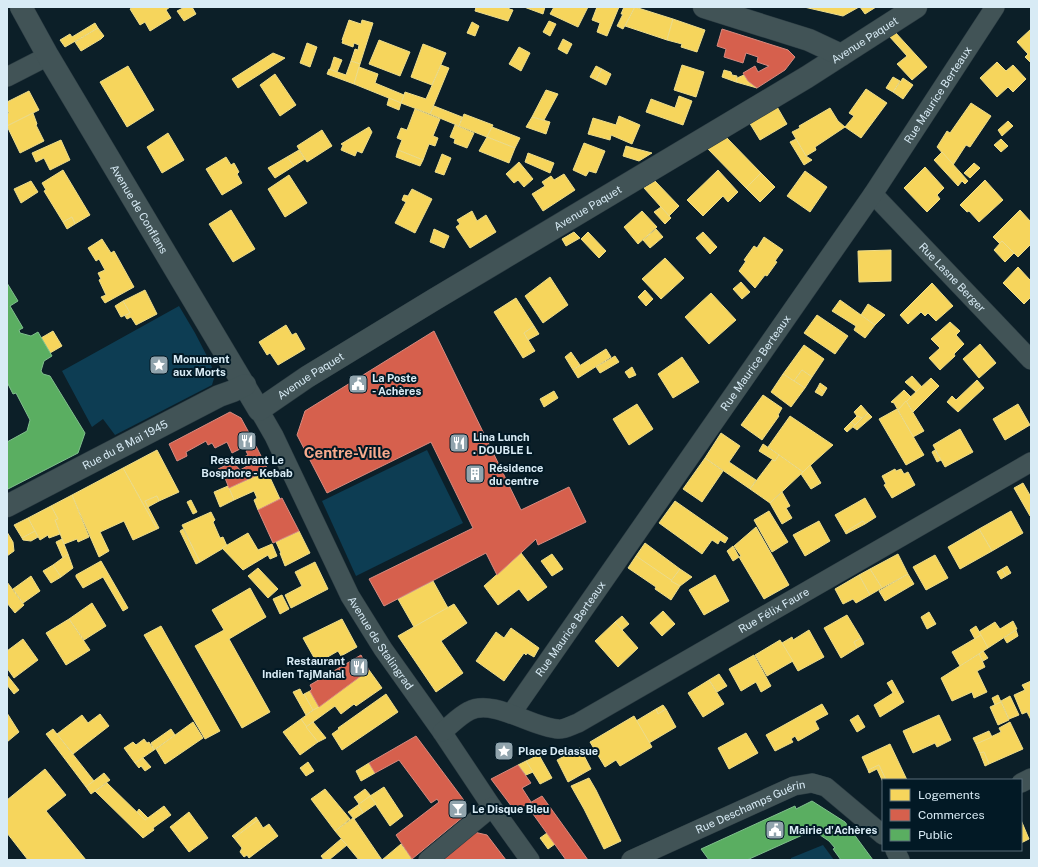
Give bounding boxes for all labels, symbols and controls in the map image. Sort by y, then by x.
street label: Avenue Paquet [829,14,900,66]
street label: Rue Maurice Berteaux [902,44,974,146]
street label: Avenue de Conflans [108,162,170,256]
street label: Avenue Paquet [552,183,624,233]
street label: Rue Lasne Berger [917,240,988,314]
street label: Rue Maurice Berteaux [718,313,793,413]
street label: Avenue Paquet [275,350,346,402]
place label: Monument aux Morts [173,353,230,378]
place icon: Monument aux Morts [148,354,170,376]
place label: La Poste - Achères [372,372,421,397]
public building icon: La Poste - Achères [347,373,369,395]
street label: Rue du 8 Mai 1945 [80,418,170,472]
restaurant icon: Restaurant Le Bosphore - Kebab [236,430,258,452]
place label: Lina Lunch . DOUBLE L [473,431,532,456]
restaurant icon: Lina Lunch . DOUBLE L [448,432,470,454]
district label: Centre-Ville [304,444,390,461]
place label: Restaurant Le Bosphore - Kebab [201,454,293,479]
place label: Résidence du centre [489,462,543,487]
building icon: Résidence du centre [464,463,486,485]
street label: Rue Maurice Berteaux [533,579,608,679]
street label: Rue Félix Faure [736,585,811,635]
street label: Avenue de Stalingrad [346,594,416,692]
place label: Restaurant Indien TajMahal [262,655,345,680]
restaurant icon: Restaurant Indien TajMahal [348,656,370,678]
place icon: Place Delassue [493,740,515,762]
place label: Place Delassue [518,745,598,757]
street label: Rue Deschamps Guérin [694,778,806,836]
legend [882,779,1022,851]
text: Logements [918,788,980,802]
bar icon: Le Disque Bleu [447,798,469,820]
place label: Le Disque Bleu [472,803,549,815]
text: Commerces [918,808,985,822]
public building icon: Mairie d'Achères [764,819,786,841]
place label: Mairie d'Achères [789,824,877,836]
text: Public [918,828,953,842]

